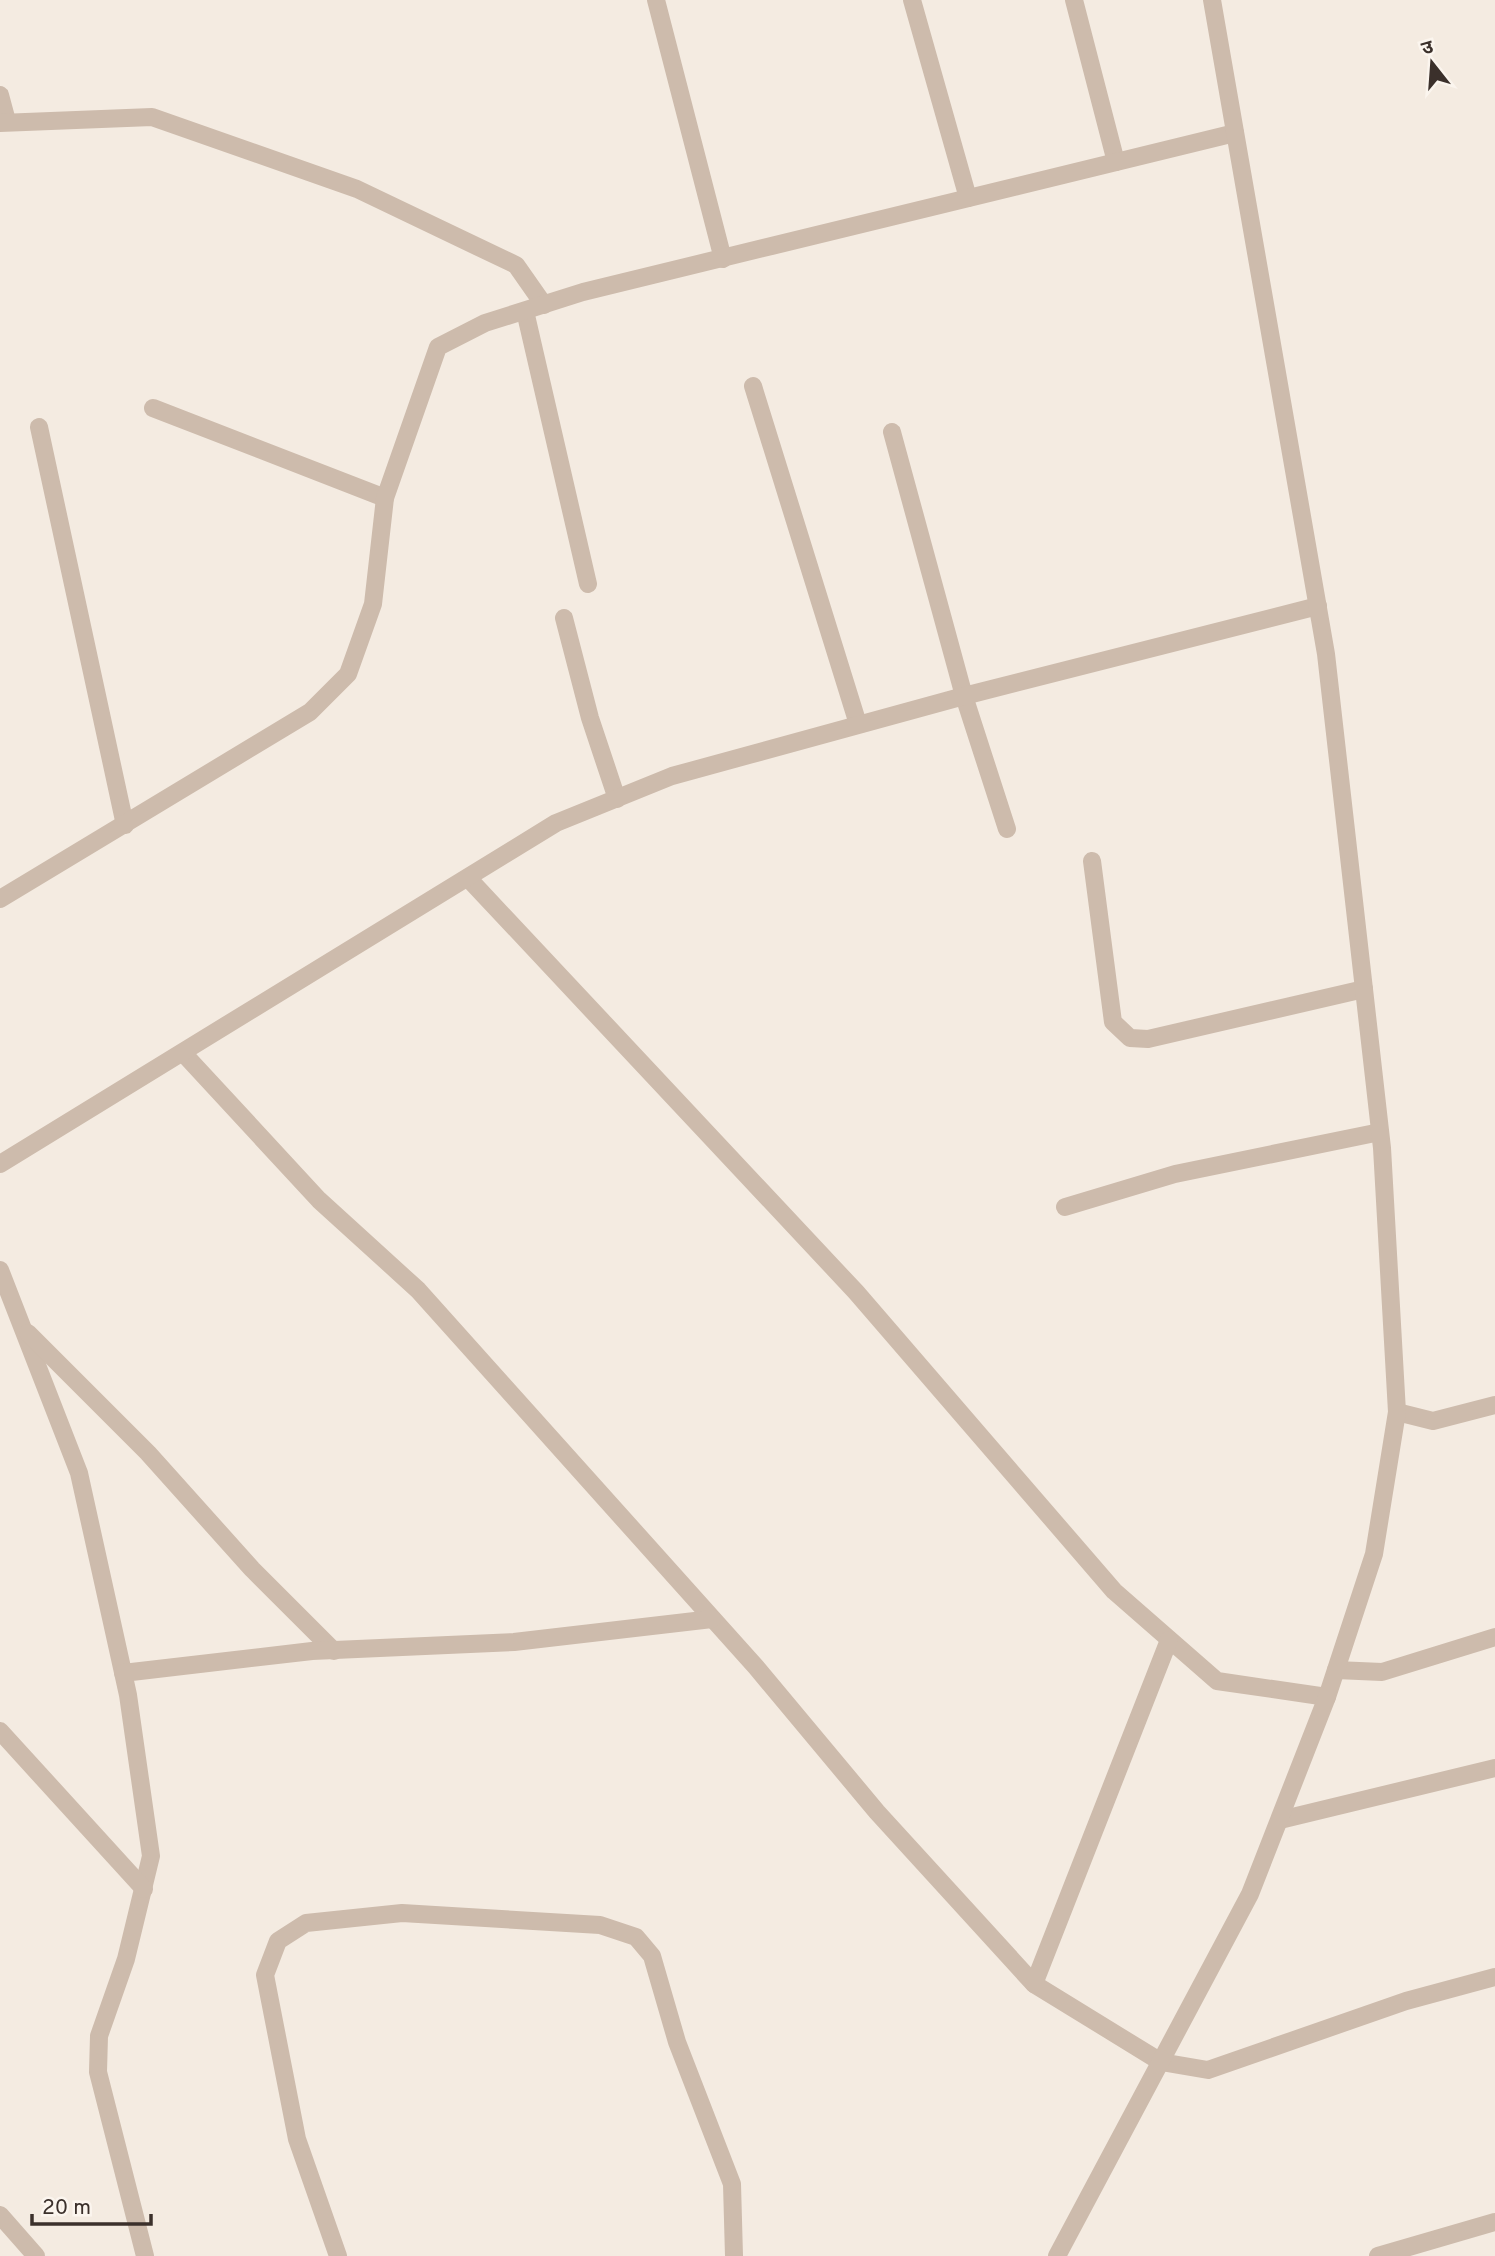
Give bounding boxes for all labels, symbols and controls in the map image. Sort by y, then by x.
north arrow [1397,28,1467,98]
text: उ [1419,35,1437,62]
scale bar [32,2182,150,2226]
text: 20 m [42,2195,91,2222]

